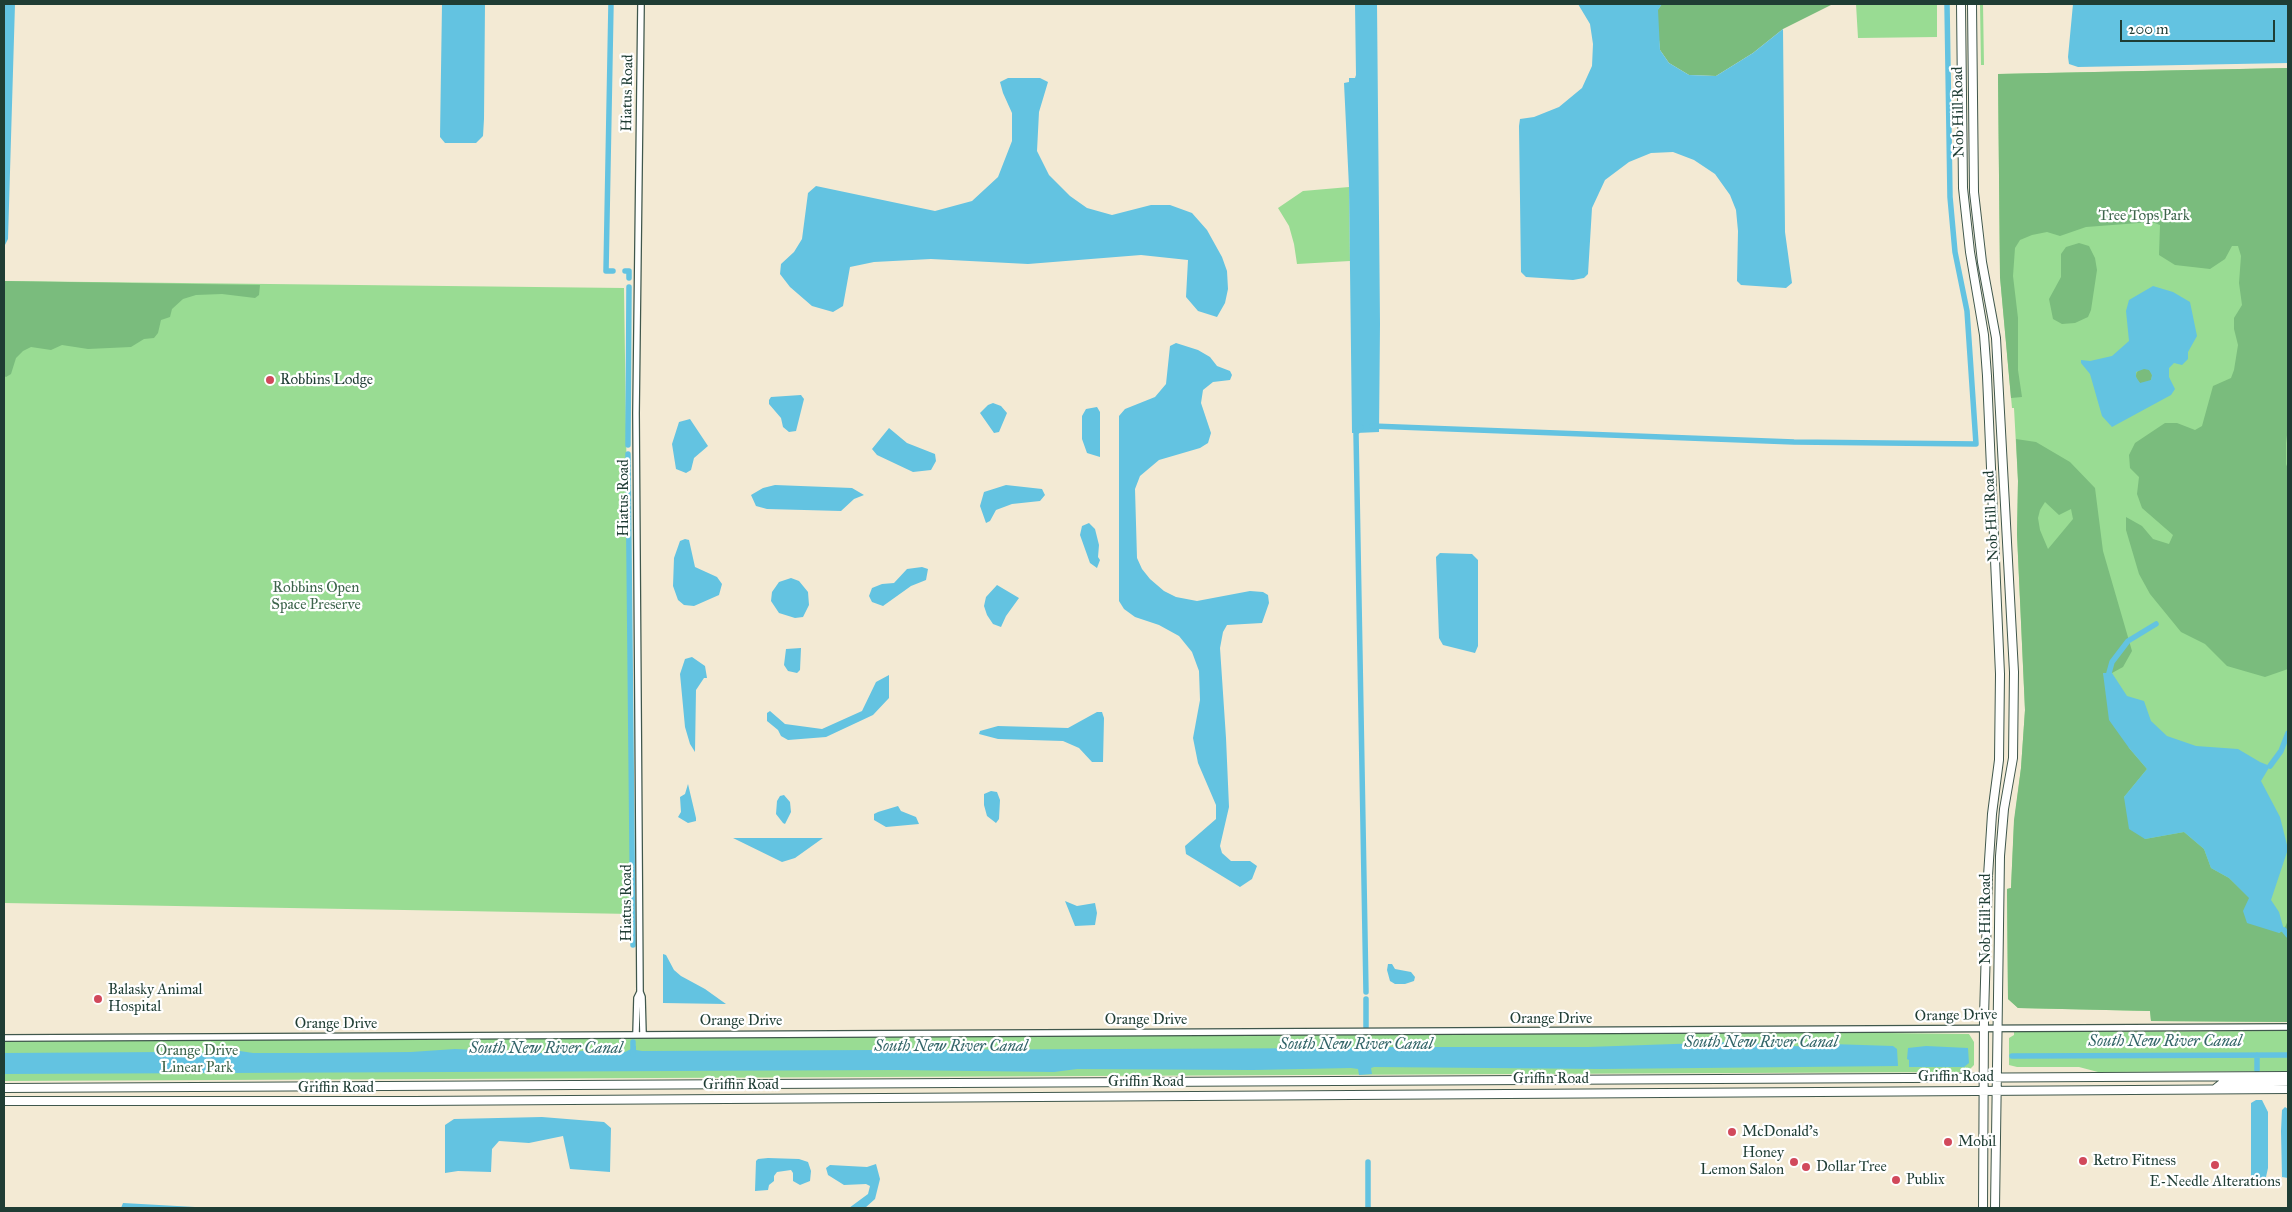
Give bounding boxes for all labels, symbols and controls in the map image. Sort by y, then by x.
scale bar [2122,10,2277,42]
text: 200 m [2128,20,2169,38]
street label: Hiatus Road [618,54,638,132]
street label: Nob Hill Road [1949,66,1969,158]
park label: Tree Tops Park [2098,207,2190,225]
place label: Robbins Lodge [280,371,373,389]
marker: Robbins Lodge [264,374,276,386]
street label: Hiatus Road [615,459,633,537]
street label: Nob Hill Road [1981,470,2003,562]
park label: Robbins Open Space Preserve [271,579,361,614]
street label: Hiatus Road [618,864,636,942]
street label: Nob Hill Road [1977,873,1995,965]
place label: Balasky Animal Hospital [108,981,203,1016]
marker: Balasky Animal Hospital [92,993,104,1005]
street label: Orange Drive [1915,1006,1997,1026]
street label: Orange Drive [1510,1010,1592,1028]
street label: Orange Drive [1105,1011,1187,1029]
street label: Orange Drive [700,1012,782,1030]
street label: Orange Drive [295,1015,377,1033]
water label: South New River Canal [2088,1032,2242,1052]
water label: South New River Canal [1684,1033,1838,1053]
water label: South New River Canal [1279,1035,1433,1055]
water label: South New River Canal [874,1037,1028,1057]
water label: South New River Canal [469,1039,623,1059]
park label: Orange Drive Linear Park [156,1042,238,1077]
street label: Griffin Road [1918,1068,1994,1086]
street label: Griffin Road [1513,1070,1589,1088]
street label: Griffin Road [1108,1073,1184,1091]
street label: Griffin Road [703,1076,779,1094]
street label: Griffin Road [298,1079,374,1097]
place label: McDonald's [1742,1123,1818,1141]
marker: McDonald's [1726,1126,1738,1138]
place label: Mobil [1958,1133,1996,1151]
marker: Mobil [1942,1136,1954,1148]
place label: Honey Lemon Salon [1700,1144,1784,1179]
place label: Retro Fitness [2093,1152,2176,1170]
marker: Retro Fitness [2077,1155,2089,1167]
marker: Honey Lemon Salon [1788,1156,1800,1168]
place label: Dollar Tree [1816,1158,1887,1176]
marker: E-Needle Alterations [2209,1159,2221,1171]
marker: Dollar Tree [1800,1161,1812,1173]
place label: Publix [1906,1171,1945,1189]
place label: E-Needle Alterations [2149,1173,2281,1191]
marker: Publix [1890,1174,1902,1186]

